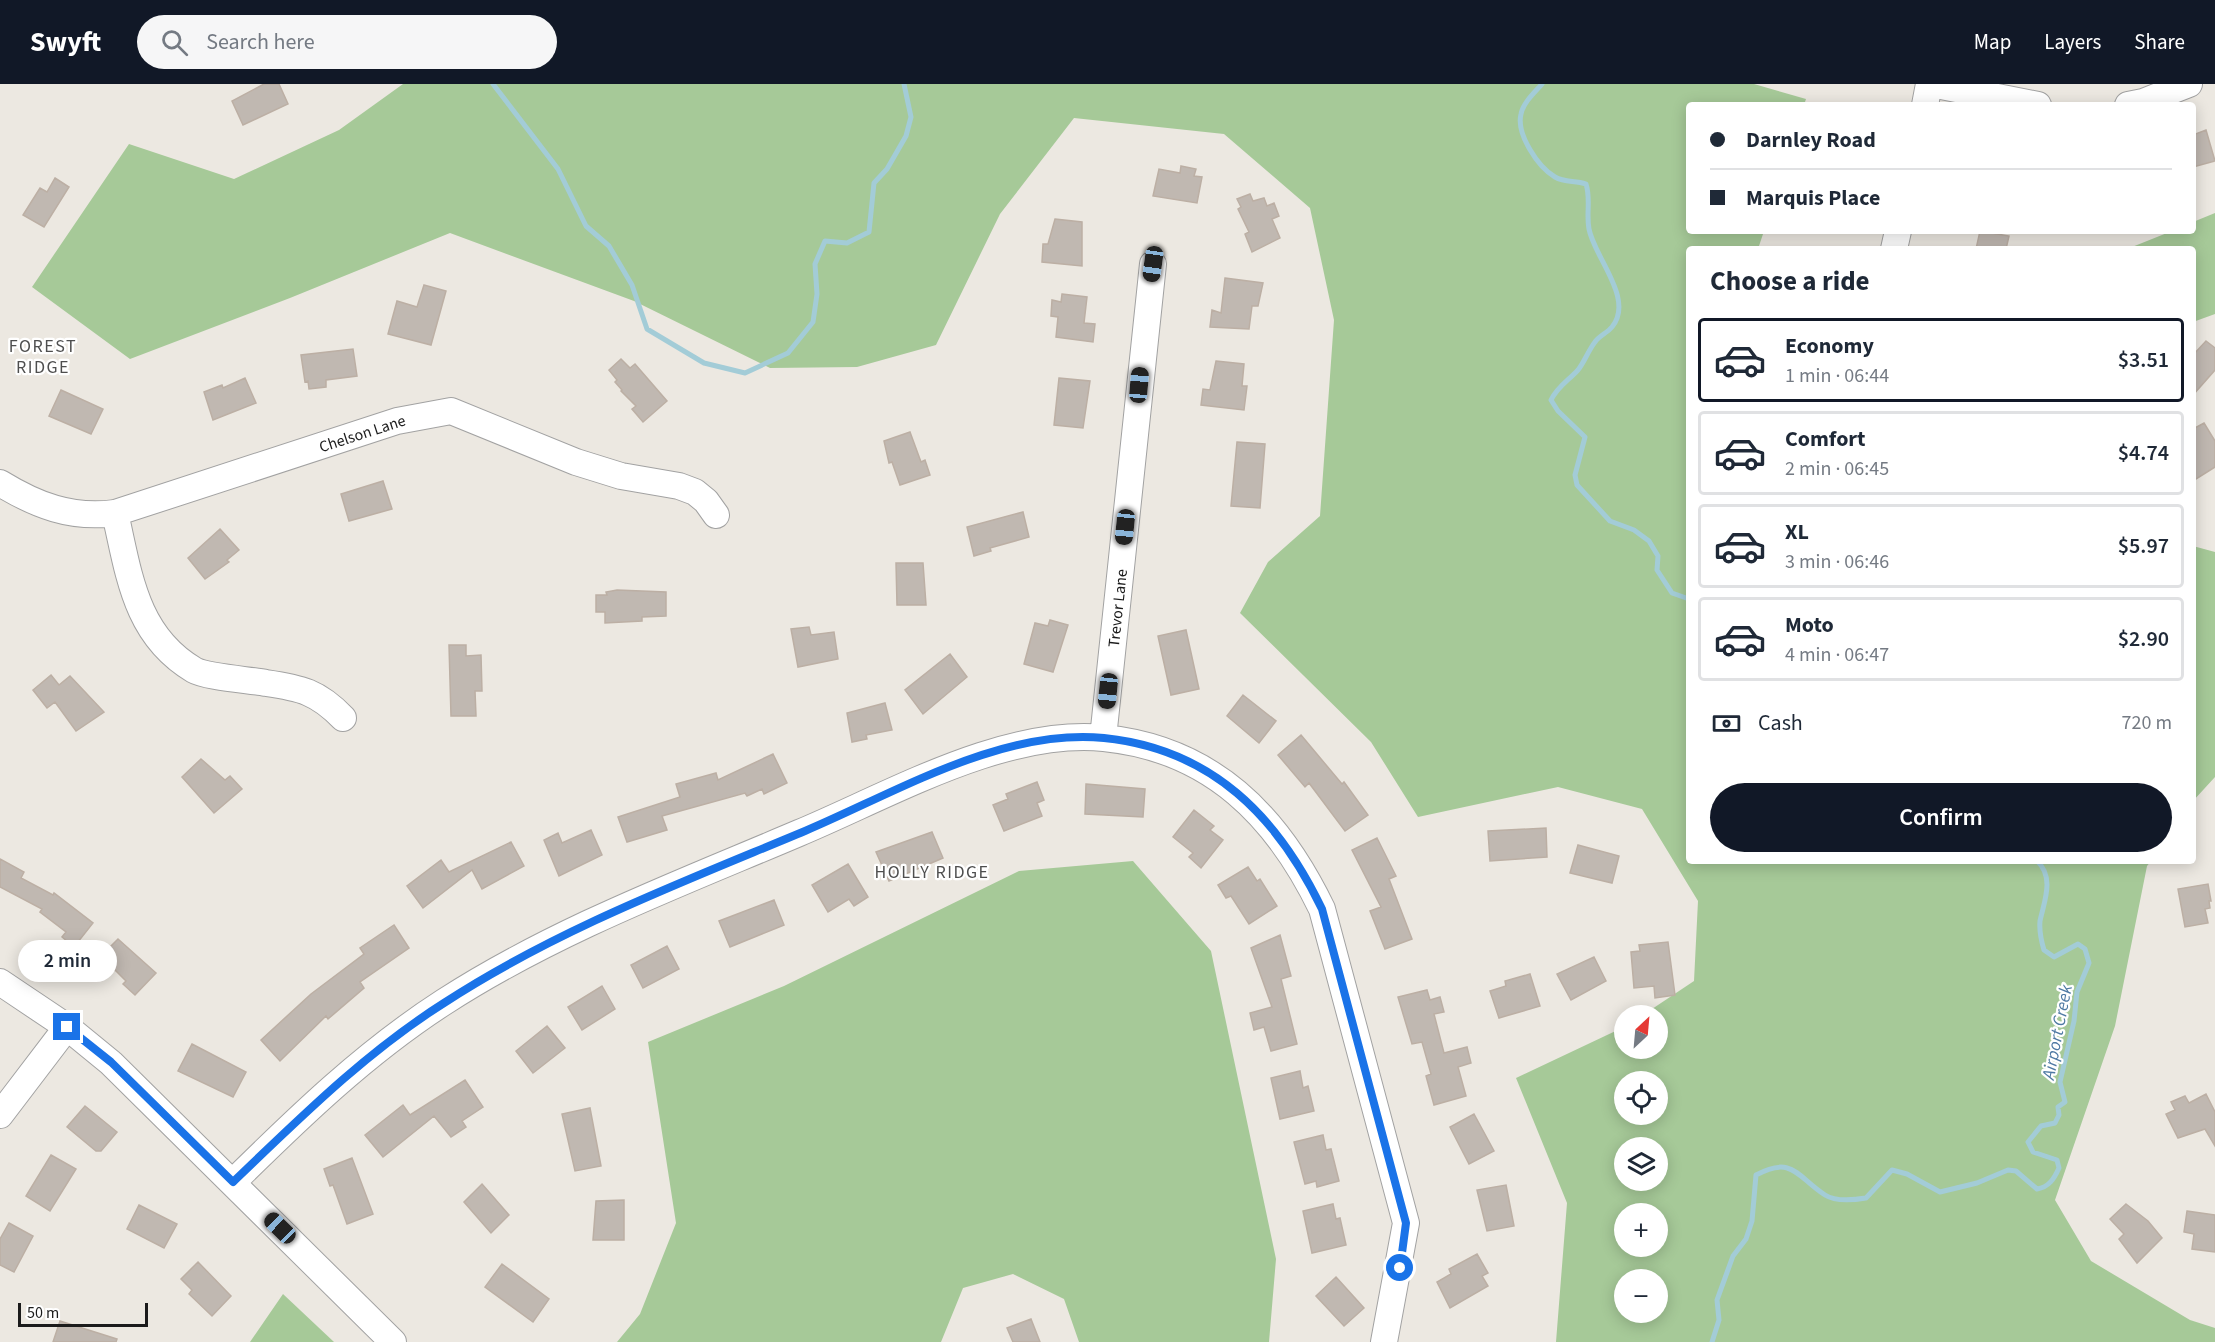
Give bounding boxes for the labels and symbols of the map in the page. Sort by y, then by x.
car [1142,245,1164,283]
district label: FOREST RIDGE [9,334,77,380]
car [1128,366,1150,404]
street label: Chelson Lane [316,410,408,458]
car [1114,508,1136,546]
street label: Trevor Lane [1103,568,1133,648]
car [1097,672,1119,710]
district label: HOLLY RIDGE [874,860,990,885]
callout: 2 min [17,940,116,982]
water label: Airport Creek [2036,982,2079,1082]
north arrow [1614,1005,1668,1059]
route end [53,1013,80,1040]
car [261,1209,299,1247]
route start [1386,1254,1413,1281]
scale bar [18,1300,148,1328]

